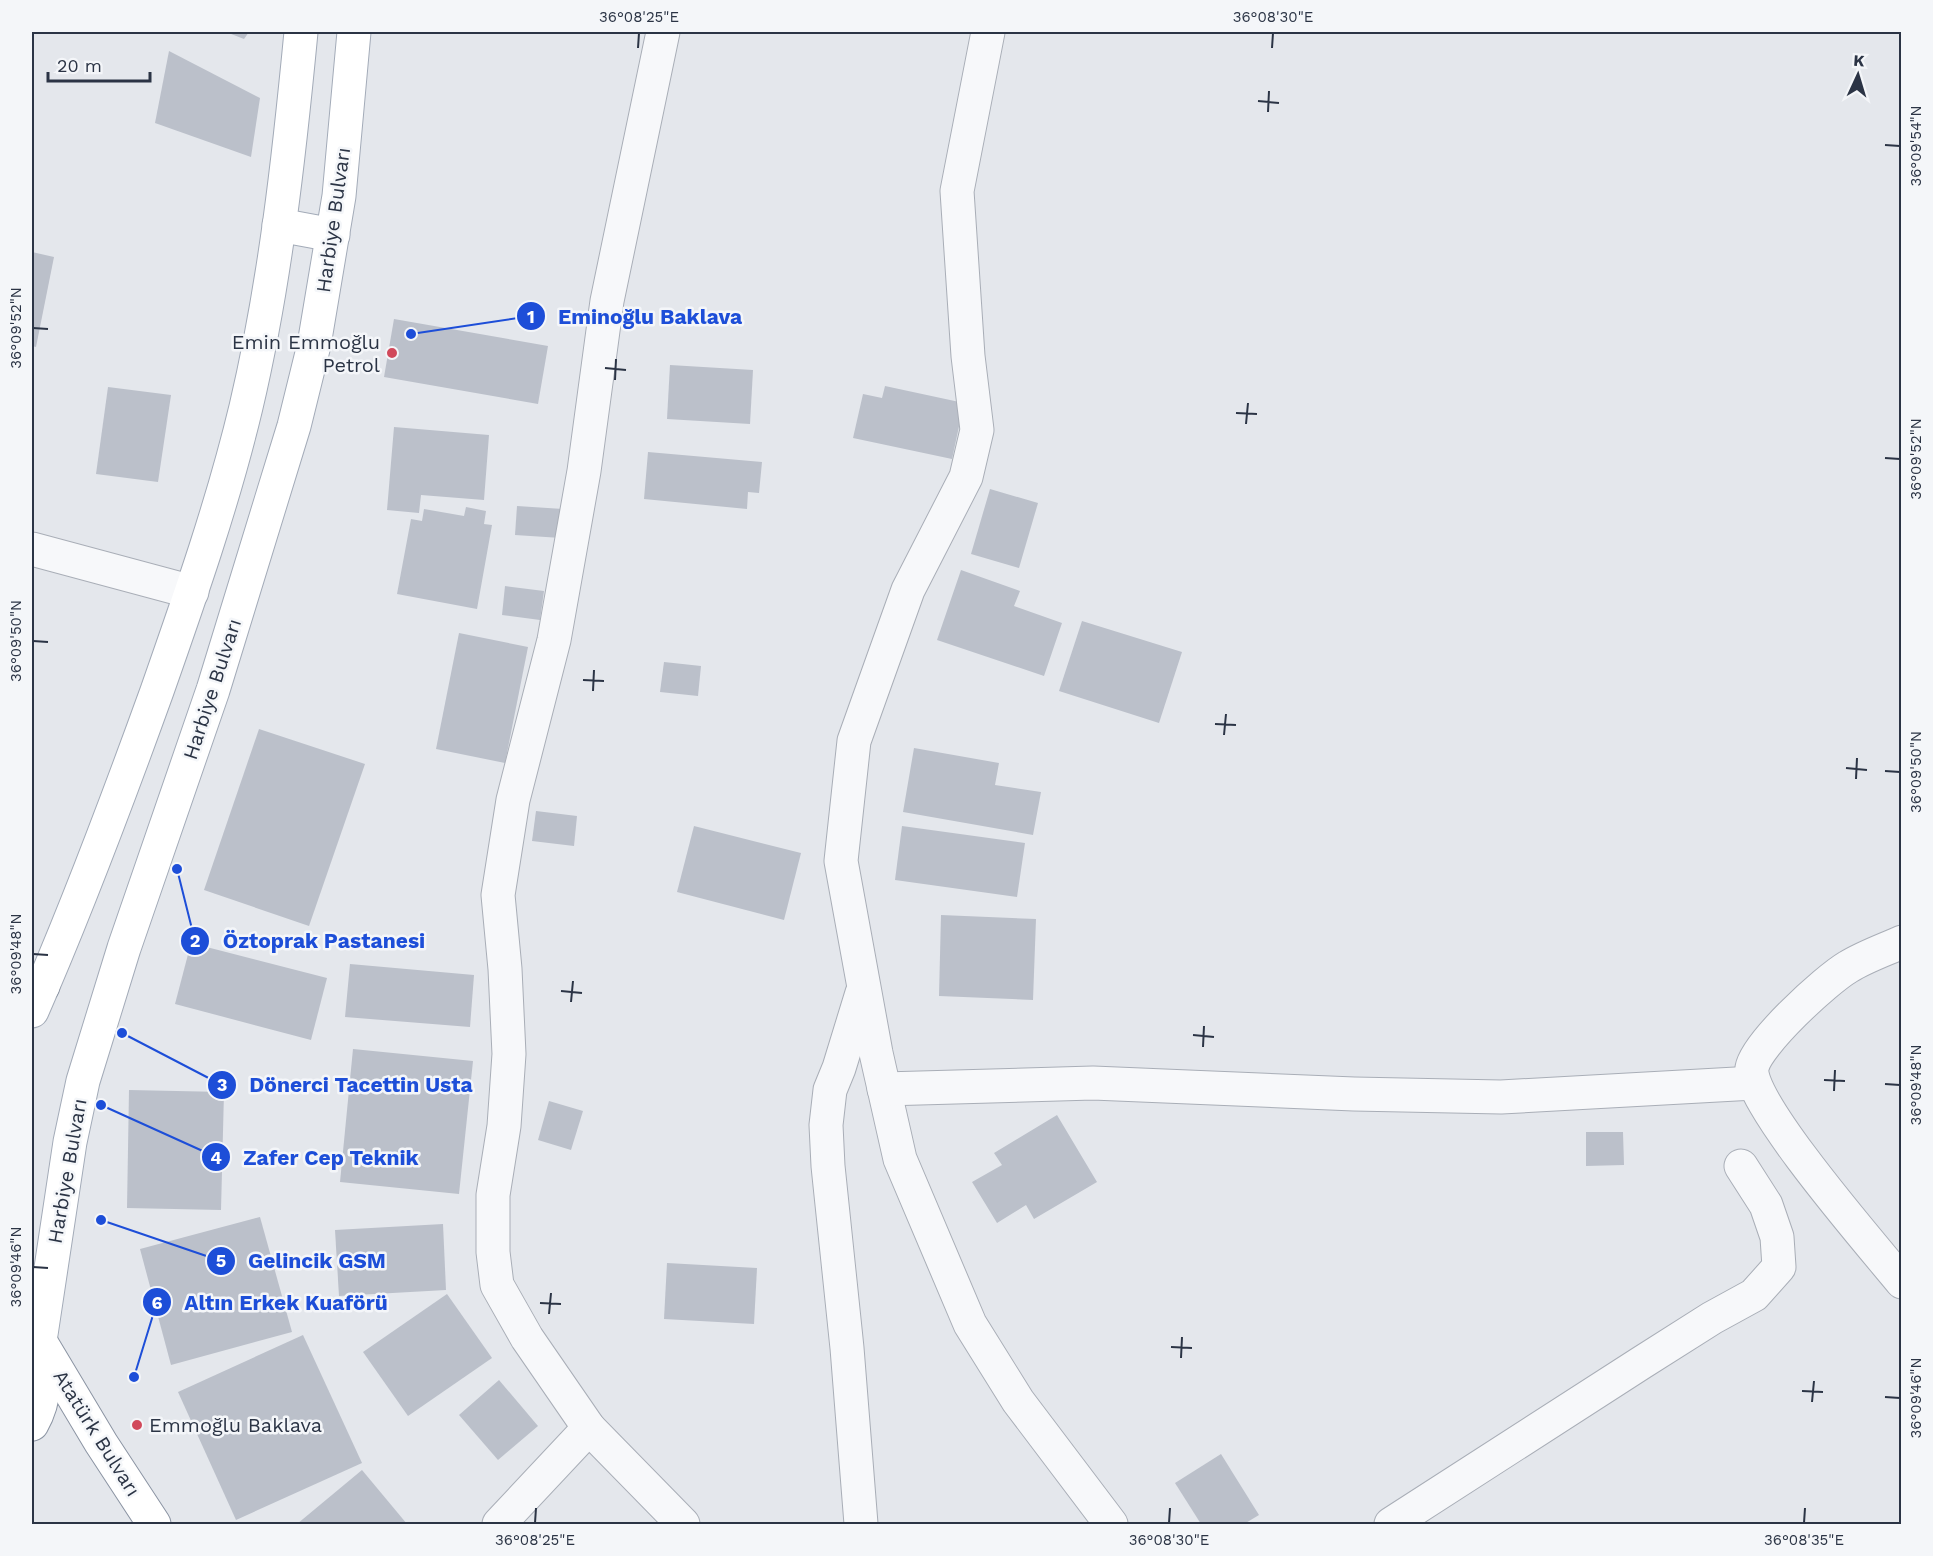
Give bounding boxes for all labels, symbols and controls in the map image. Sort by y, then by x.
text: 36°08'25"E [599,8,679,26]
text: 36°08'30"E [1233,8,1313,26]
scale bar [48,45,150,83]
north arrow [1828,45,1888,105]
text: K [1853,51,1865,70]
text: 20 m [57,55,102,76]
text: 36°09'54"N [1907,105,1925,187]
street label: Harbiye Bulvarı [311,146,355,294]
text: 36°09'52"N [7,287,25,369]
callout: Eminoğlu Baklava [516,297,755,336]
text: Eminoğlu Baklava [558,304,743,329]
text: 1 [527,306,535,327]
place label: Emin Emmoğlu Petrol [232,330,380,377]
marker: Emin Emmoğlu Petrol [385,346,399,360]
text: 36°09'52"N [1907,418,1925,500]
text: 36°09'50"N [7,600,25,682]
street label: Harbiye Bulvarı [178,616,246,762]
text: 36°09'50"N [1907,731,1925,813]
text: 36°09'48"N [7,914,25,994]
callout: Öztoprak Pastanesi [180,922,437,961]
text: Öztoprak Pastanesi [223,928,425,953]
text: 2 [190,930,200,951]
text: 36°09'48"N [1907,1045,1925,1125]
callout: Dönerci Tacettin Usta [207,1065,485,1104]
text: Dönerci Tacettin Usta [249,1072,474,1097]
text: 3 [217,1074,227,1095]
street label: Harbiye Bulvarı [42,1097,92,1245]
callout: Zafer Cep Teknik [201,1138,431,1177]
text: Zafer Cep Teknik [243,1145,420,1170]
text: 4 [210,1147,222,1168]
text: 36°09'46"N [7,1227,25,1307]
callout: Gelincik GSM [206,1241,398,1280]
text: Gelincik GSM [248,1248,386,1273]
text: 5 [216,1250,226,1271]
callout: Altın Erkek Kuaförü [142,1283,400,1322]
text: Altın Erkek Kuaförü [184,1290,388,1315]
text: 6 [151,1292,163,1313]
text: 36°09'46"N [1907,1358,1925,1438]
street label: Atatürk Bulvarı [49,1365,145,1501]
place label: Emmoğlu Baklava [149,1413,322,1437]
marker: Emmoğlu Baklava [130,1418,144,1432]
text: 36°08'25"E [495,1531,575,1549]
text: 36°08'30"E [1129,1531,1209,1549]
text: 36°08'35"E [1764,1531,1844,1549]

